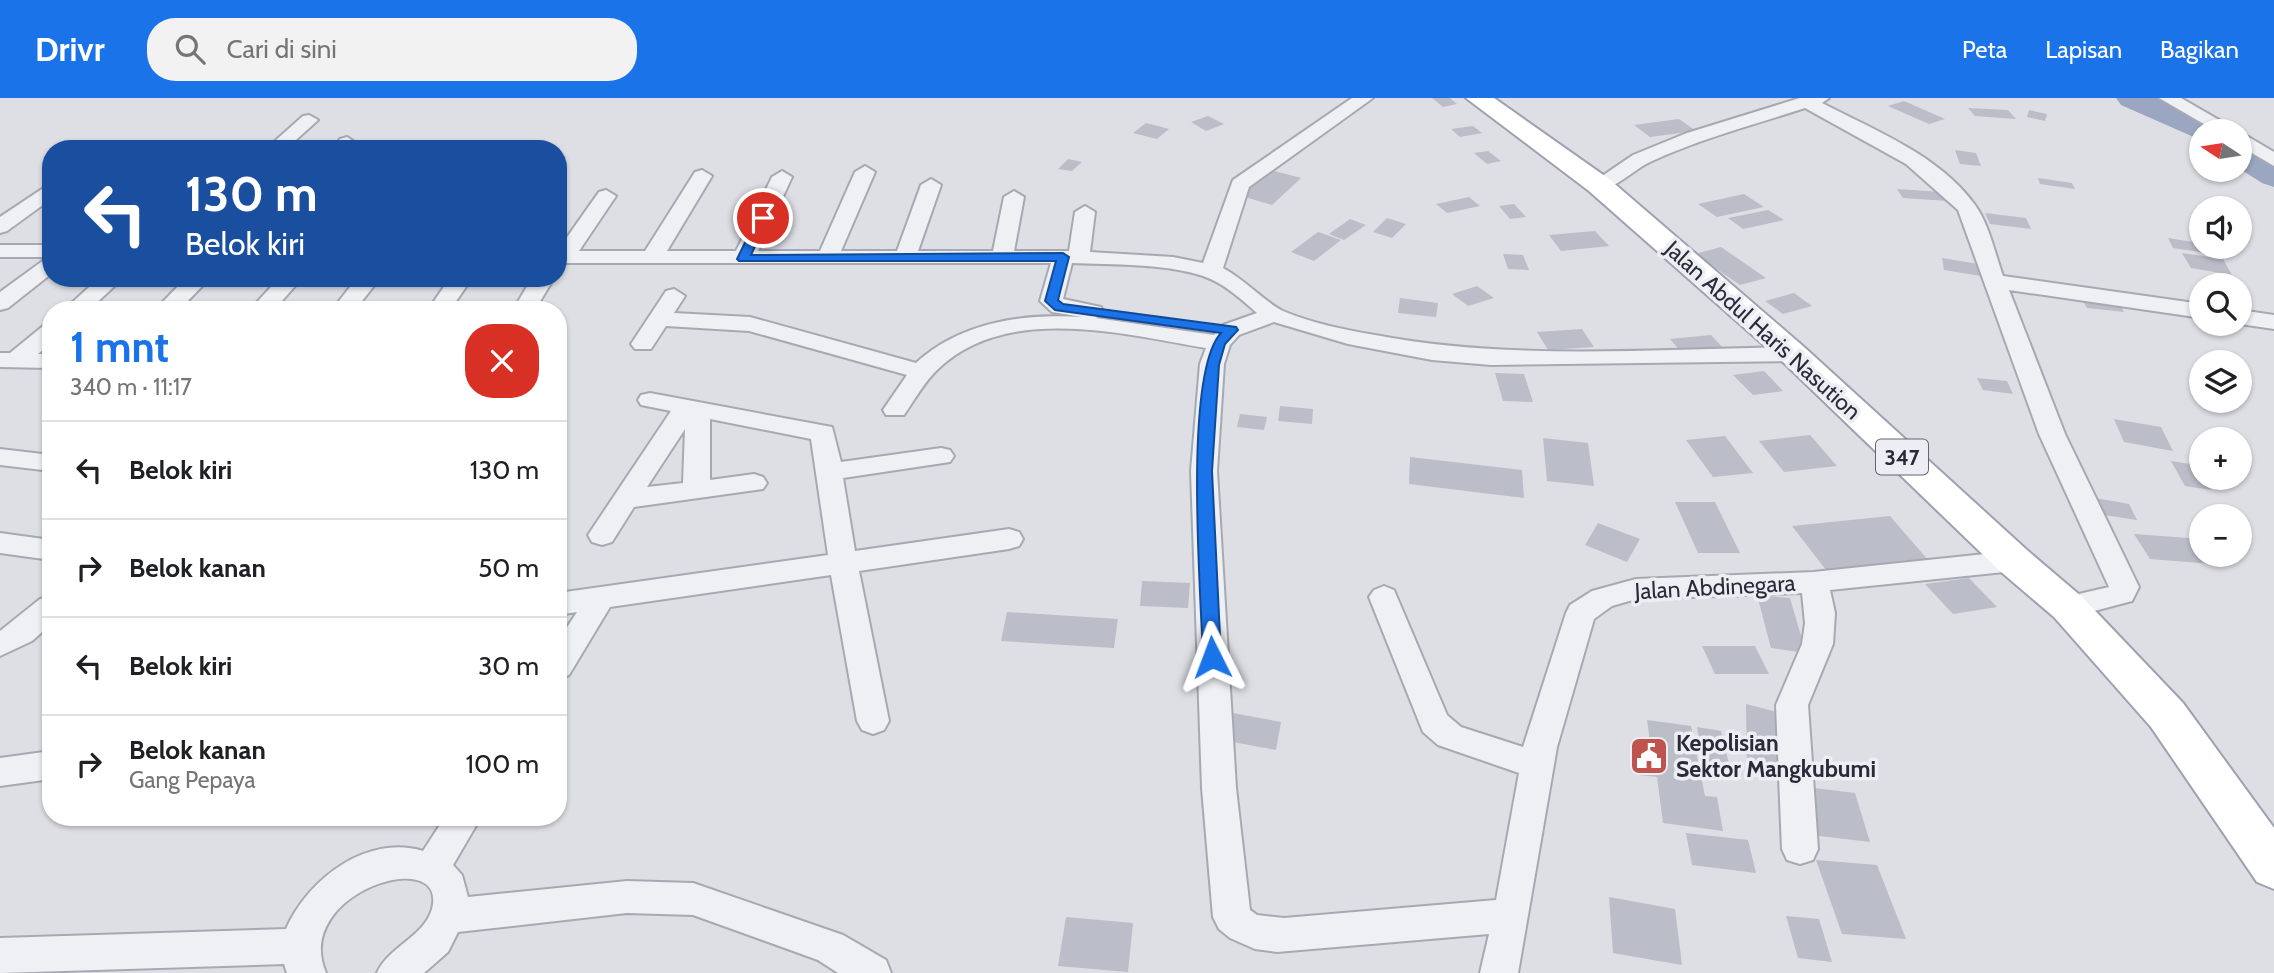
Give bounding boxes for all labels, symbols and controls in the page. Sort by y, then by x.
search box [147,18,637,81]
text: Drivr [35,29,105,69]
icon: search [171,30,209,68]
text: Cari di sini [227,33,337,65]
text: Peta [1962,35,2007,64]
text: Lapisan [2045,35,2122,64]
text: Bagikan [2160,35,2239,64]
north arrow [2189,119,2252,182]
map controls [2189,119,2252,567]
text: 130 m [185,164,318,223]
icon: left [70,168,161,259]
pin [733,188,793,248]
button: sound [2189,196,2252,259]
icon: arrive [744,199,782,237]
text: Belok kiri [185,224,305,263]
street label: Jalan Abdul Haris Nasution [1658,234,1867,425]
button: search [2189,273,2252,336]
text: 1 mnt [70,321,169,373]
button: close [465,324,539,398]
button: layers [2189,350,2252,413]
text: 340 m · 11:17 [70,373,192,401]
button: + [2189,427,2252,490]
road number: 347 [1876,440,1928,474]
icon: left [70,451,108,489]
text: Belok kiri [129,454,232,486]
text: 130 m [470,454,539,486]
button: − [2189,504,2252,567]
icon: right [70,549,108,587]
text: Belok kanan [129,552,266,584]
text: 50 m [478,552,539,584]
street label: Jalan Abdinegara [1633,569,1796,605]
position arrow [1175,620,1249,694]
icon: left [70,647,108,685]
text: Belok kiri [129,650,232,682]
text: 30 m [478,650,539,682]
place label: Kepolisian Sektor Mangkubumi [1676,729,1876,783]
text: Belok kanan [129,734,266,766]
public building icon: Kepolisian Sektor Mangkubumi [1628,735,1670,777]
icon: right [70,745,108,783]
text: 100 m [466,748,539,780]
text: Gang Pepaya [129,766,256,794]

